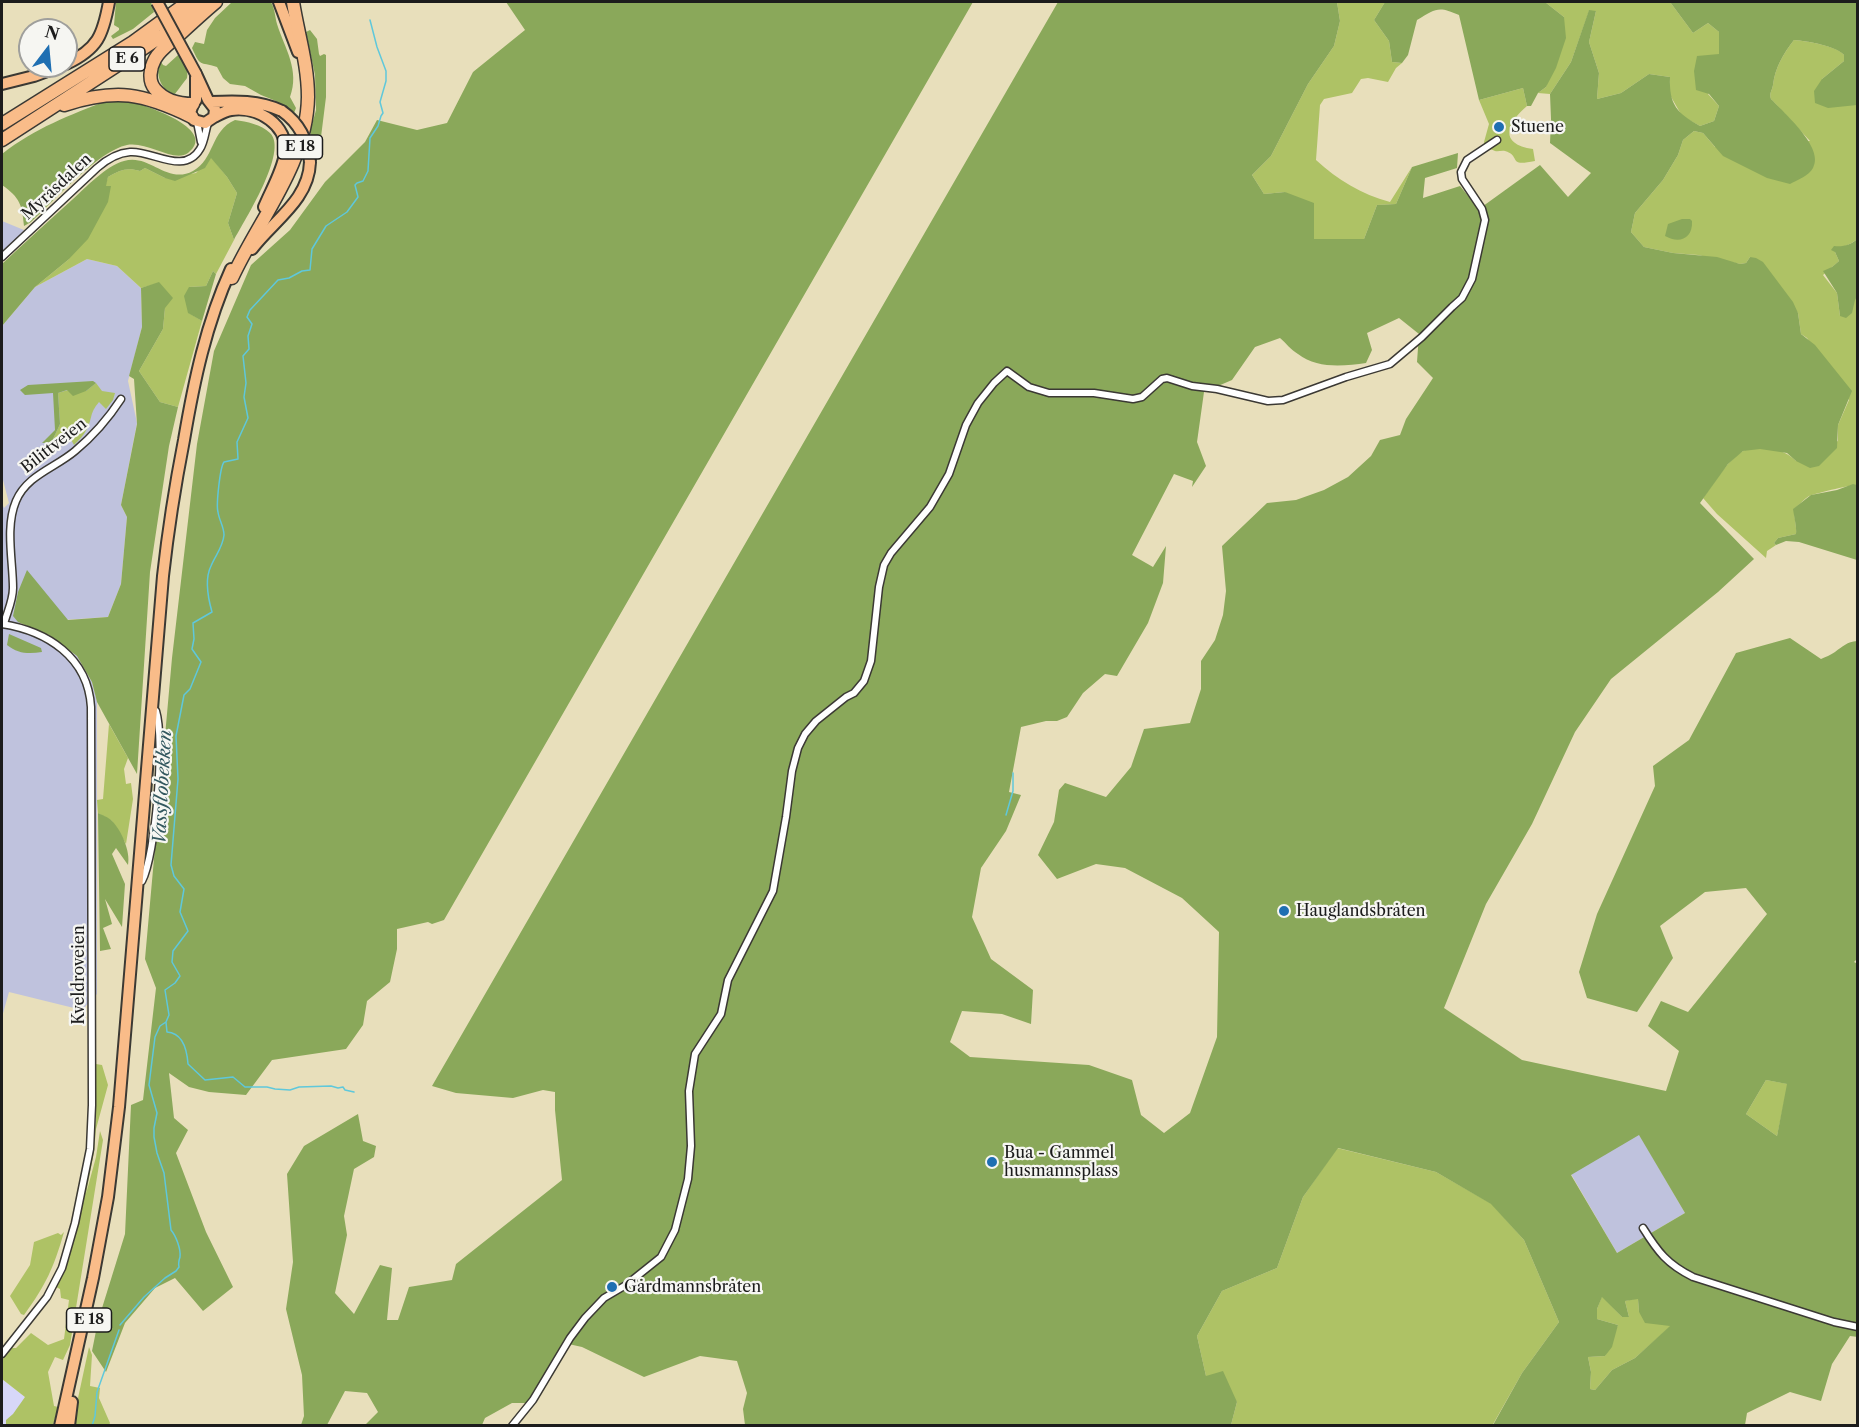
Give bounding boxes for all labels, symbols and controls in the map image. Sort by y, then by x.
north arrow [18,18,78,78]
text: N [43,21,62,44]
road number: E 6 [109,47,145,71]
place label: Stuene [1511,117,1564,137]
marker: Stuene [1492,120,1506,134]
road number: E 18 [278,135,322,159]
street label: Myråsdalen [18,150,96,224]
street label: Bilittveien [17,414,91,478]
water label: Vassflobekken [149,729,177,845]
place label: Hauglandsbråten [1296,901,1426,921]
marker: Hauglandsbråten [1277,904,1291,918]
street label: Kveldroveien [69,925,89,1025]
place label: Bua - Gammel husmannsplass [1004,1143,1118,1181]
marker: Bua - Gammel husmannsplass [985,1155,999,1169]
place label: Gårdmannsbråten [624,1277,761,1297]
marker: Gårdmannsbråten [605,1280,619,1294]
road number: E 18 [66,1308,112,1332]

